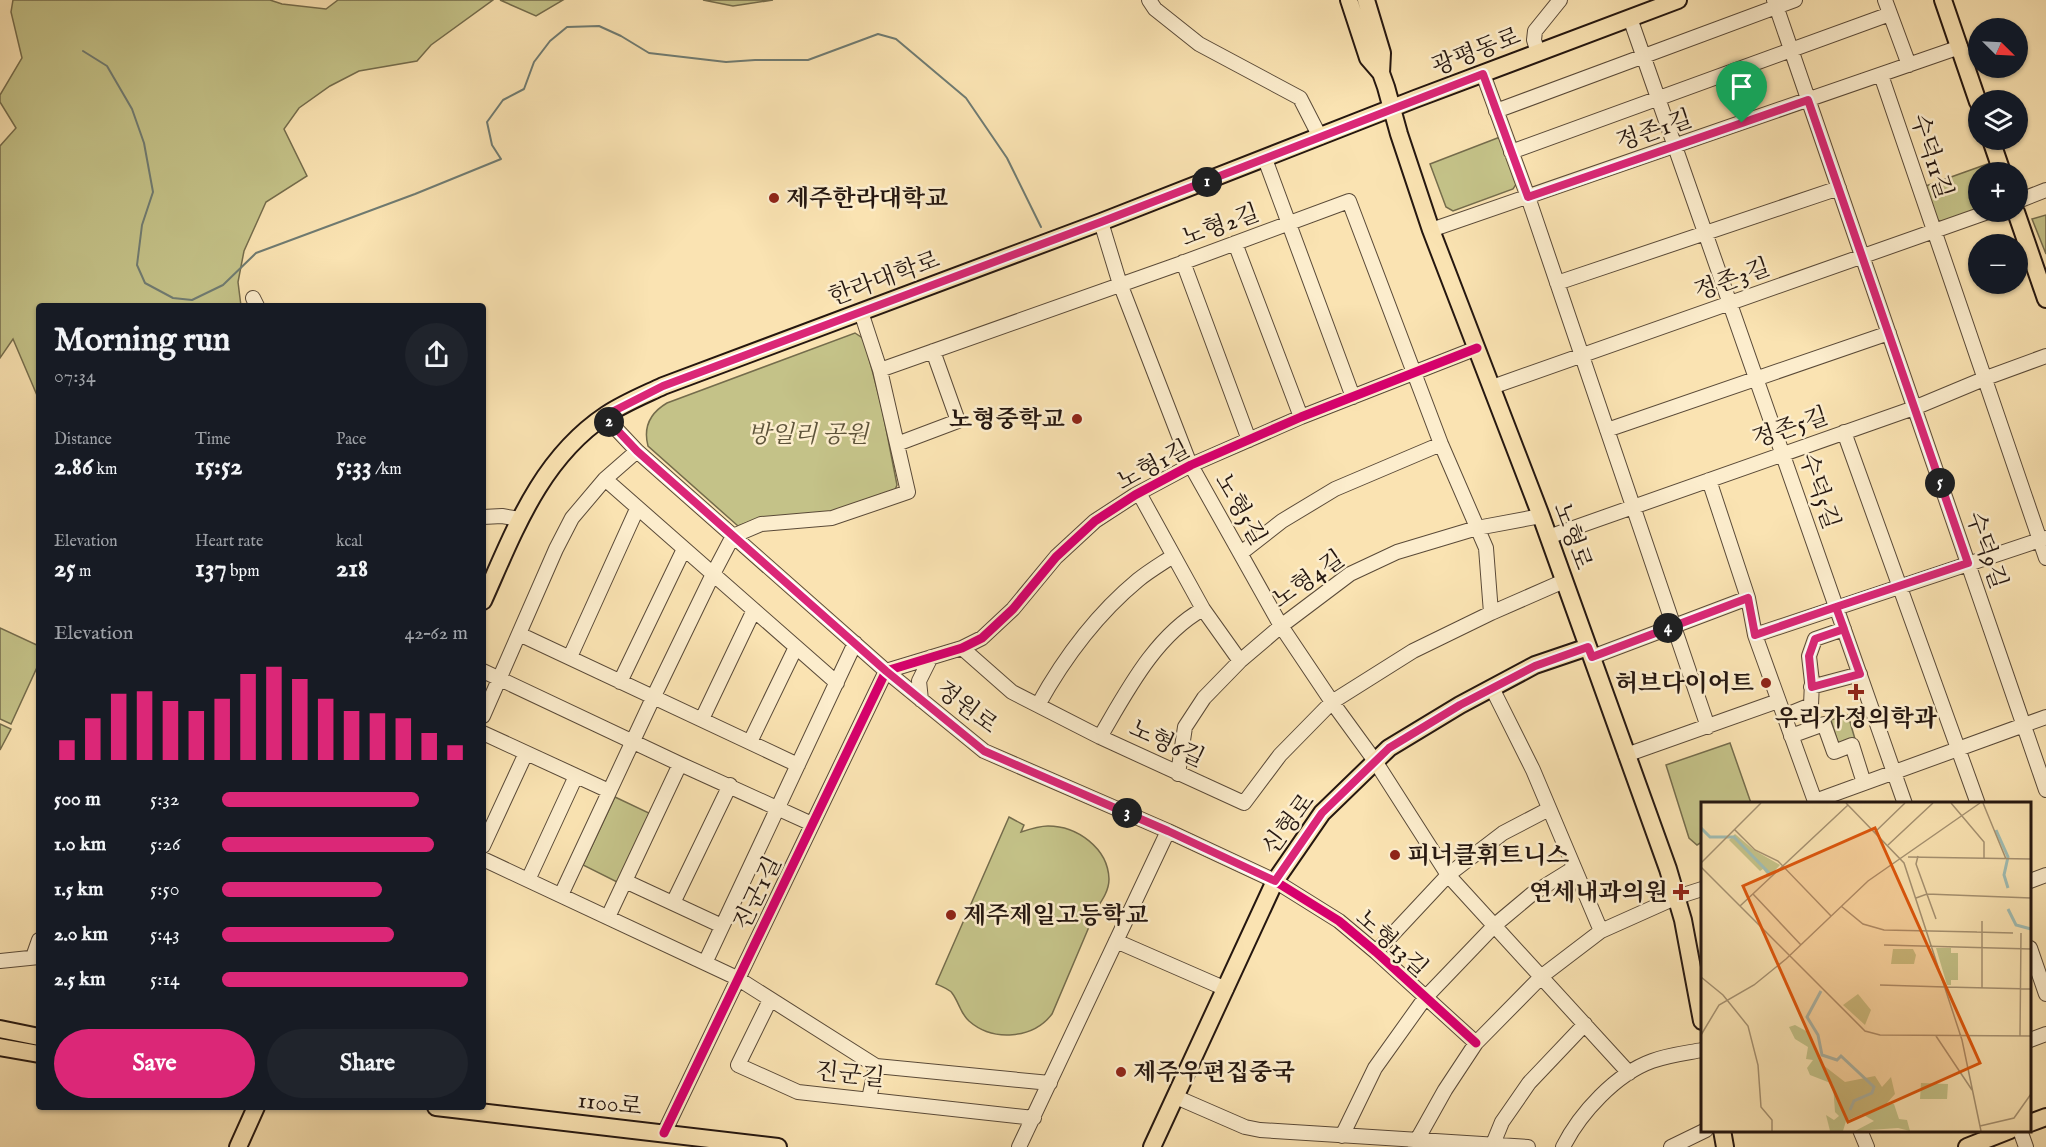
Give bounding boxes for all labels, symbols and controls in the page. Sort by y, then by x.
north arrow [1968,18,2028,78]
map controls [1968,18,2028,294]
street label: 광평동로 [1428,21,1525,83]
pin [1716,61,1767,123]
icon: arrive [1725,70,1758,103]
button: layers [1968,90,2028,150]
street label: 정존1길 [1612,104,1697,159]
street label: 수덕11길 [1902,110,1959,203]
button: + [1968,162,2028,222]
pin: 1 [1192,167,1222,197]
text: 1 [1204,172,1210,192]
place label: 제주한라대학교 [786,184,948,215]
marker: 제주한라대학교 [767,191,781,205]
street label: 노형2길 [1177,198,1264,255]
button: − [1968,234,2028,294]
street label: 한라대학로 [825,245,944,314]
street label: 정존3길 [1690,252,1775,308]
text: Morning run [54,320,230,362]
button: share [405,323,468,386]
text: 07:34 [54,364,96,389]
street label: 정존5길 [1748,401,1833,456]
place label: 노형중학교 [949,405,1065,436]
pin: 2 [594,407,624,437]
text: 2 [605,412,613,432]
marker: 노형중학교 [1070,412,1084,426]
park label: 방일리 공원 [748,420,870,451]
text: Distance [54,430,112,450]
text: Time [195,430,231,450]
text: Pace [336,430,366,450]
street label: 노형1길 [1112,434,1196,498]
street label: 수덕5길 [1791,449,1846,534]
text: 2.86 [54,450,93,483]
text: 15:52 [195,450,243,483]
text: 5:33 [336,450,372,483]
text: km [93,460,117,480]
text: /km [372,460,402,480]
street label: 노형5길 [1207,468,1273,551]
pin: 5 [1925,468,1955,498]
text: 5 [1937,473,1943,493]
street label: 노형로 [1545,499,1598,574]
street label: 수덕9길 [1958,508,2013,593]
text: Elevation [54,532,117,552]
text: Heart rate [195,532,263,552]
text: kcal [336,532,363,552]
street label: 노형4길 [1267,544,1351,616]
text: 25 [54,552,76,585]
text: 137 [195,552,227,585]
text: 218 [336,552,368,585]
text: m [76,562,91,582]
text: bpm [227,562,260,582]
pin: 4 [1653,613,1683,643]
text: 4 [1664,618,1672,638]
text: Elevation [54,621,133,646]
text: 42–62 m [404,621,468,646]
place label: 허브다이어트 [1615,669,1754,700]
street label: 정원로 [929,675,1003,742]
marker: 허브다이어트 [1759,676,1773,690]
marker: 우리가정의학과 [1847,683,1865,701]
place label: 우리가정의학과 [1775,704,1937,735]
street label: 노형6길 [1124,713,1209,775]
text: 500 m [54,787,101,812]
text: 5:32 [150,787,179,812]
street label: 신형로 [1256,788,1323,862]
pin: 3 [1112,798,1142,828]
inset map [1701,802,2031,1132]
text: 3 [1124,803,1130,823]
text: 1.0 km [54,832,106,857]
text: 5:26 [150,832,180,857]
place label: 피너클휘트니스 [1407,841,1569,872]
marker: 피너클휘트니스 [1388,848,1402,862]
street label: 진군1길 [727,852,789,936]
text: 1.5 km [54,877,104,902]
text: 5:50 [150,877,180,902]
place label: 연세내과의원 [1529,878,1668,909]
marker: 연세내과의원 [1672,883,1690,901]
place label: 제주제일고등학교 [963,901,1148,932]
street label: 노형13길 [1348,903,1434,985]
marker: 제주제일고등학교 [944,908,958,922]
text: 2.0 km [54,922,108,947]
text: 5:43 [150,922,180,947]
text: 2.5 km [54,967,105,992]
text: 5:14 [150,967,180,992]
button: Save [54,1029,255,1098]
button: Share [267,1029,468,1098]
street label: 진군길 [814,1056,886,1095]
place label: 제주우편집중국 [1133,1058,1295,1089]
marker: 제주우편집중국 [1114,1065,1128,1079]
street label: 1100로 [576,1085,644,1124]

